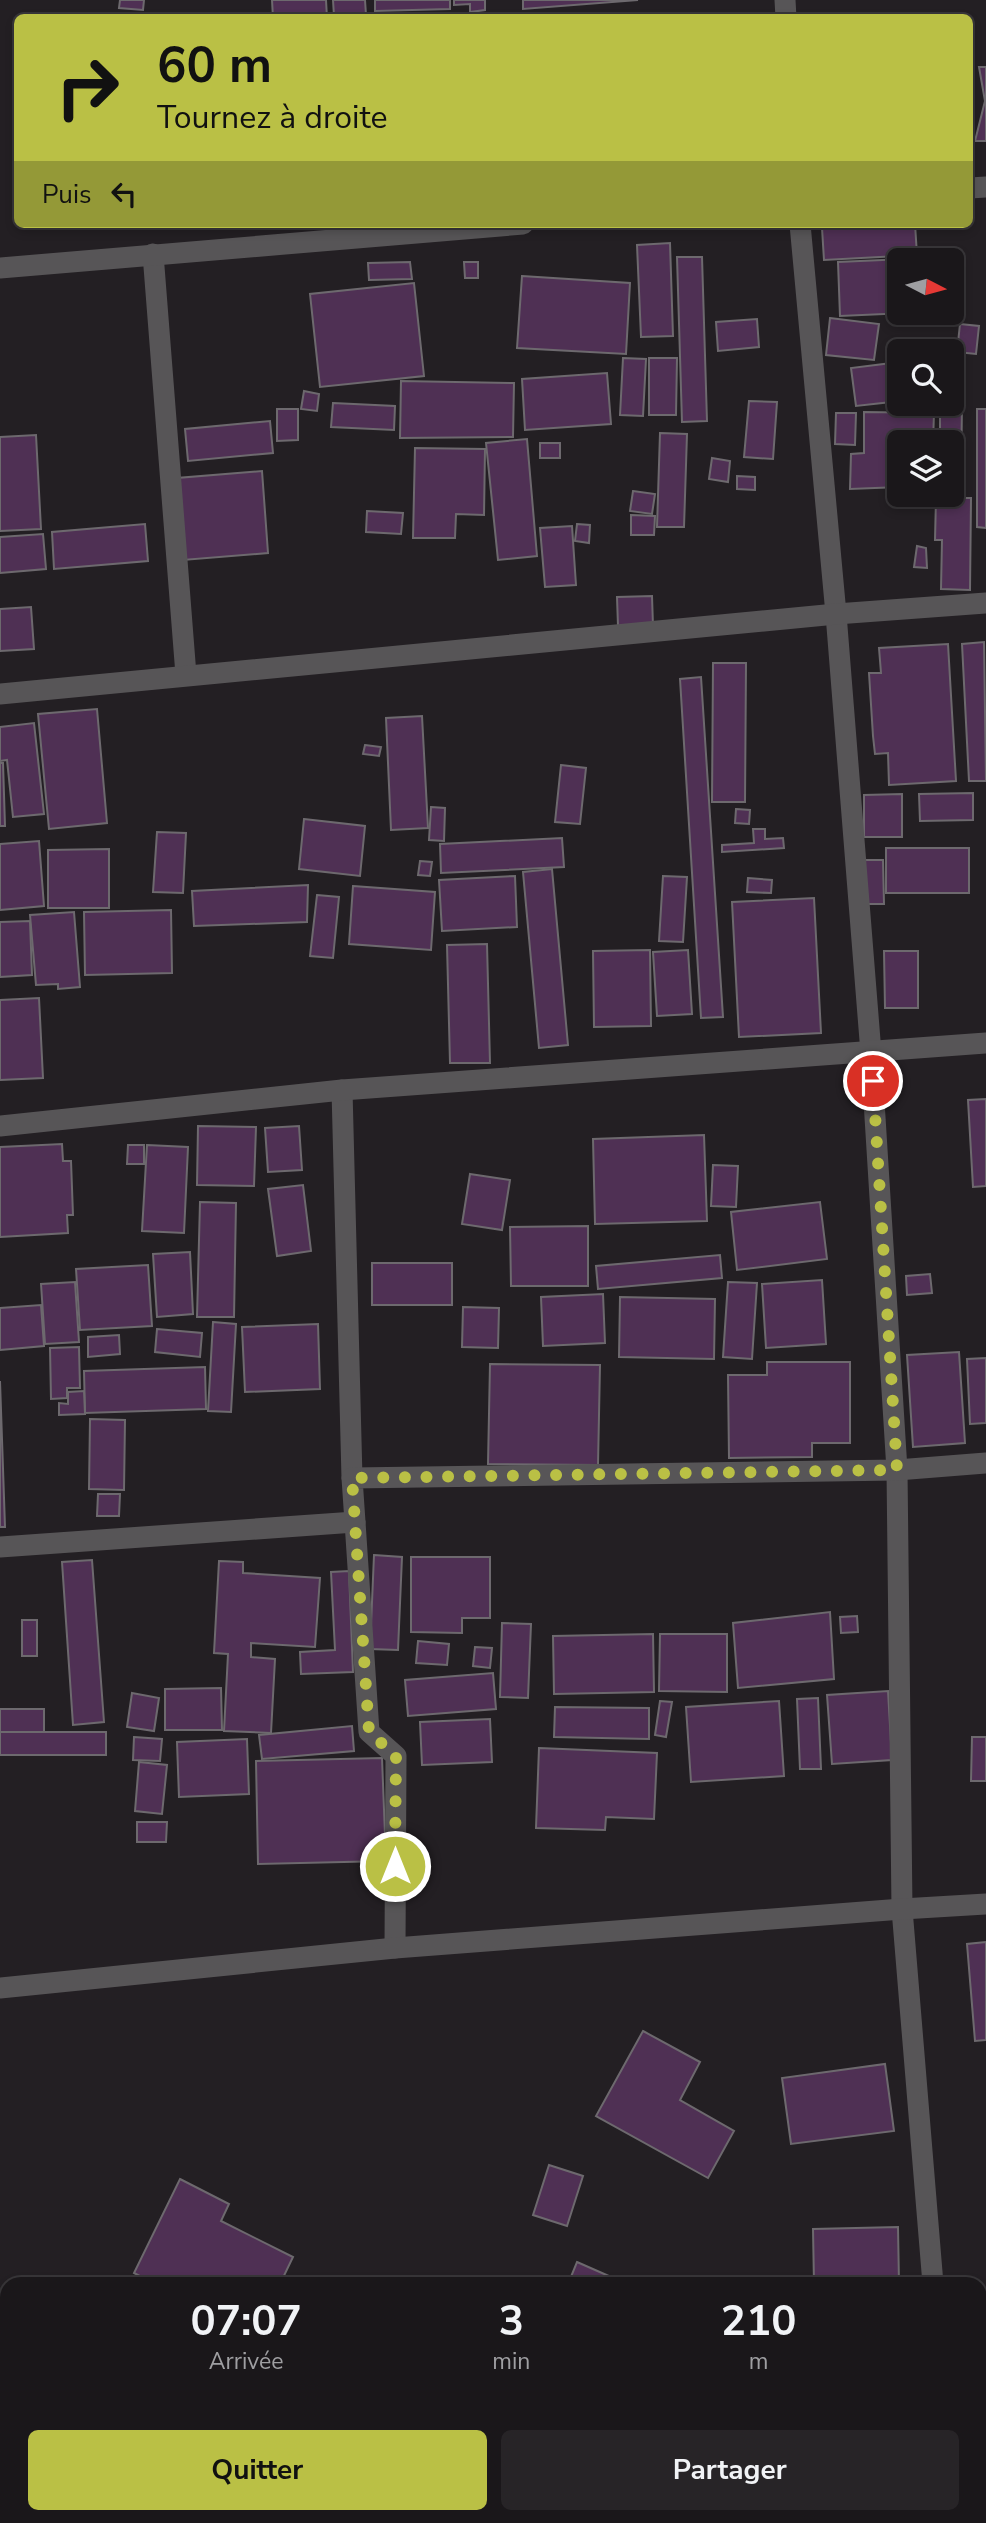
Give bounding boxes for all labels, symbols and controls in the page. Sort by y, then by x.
text: 60 m [157,32,272,99]
icon: right [42,42,133,133]
text: Tournez à droite [157,96,388,139]
icon: left [105,175,143,213]
text: Puis [42,177,91,212]
north arrow [887,248,964,326]
map controls [887,248,964,507]
button: search [887,339,964,416]
button: layers [887,430,964,507]
pin [843,1051,903,1111]
icon: arrive [854,1062,892,1100]
position arrow [358,1829,432,1903]
text: 07:07 [191,2293,302,2350]
text: 3 [499,2293,524,2350]
text: 210 [721,2293,796,2350]
text: Arrivée [209,2346,283,2377]
text: min [492,2346,530,2377]
text: m [749,2346,769,2377]
button: Quitter [28,2430,487,2510]
button: Partager [501,2430,959,2510]

